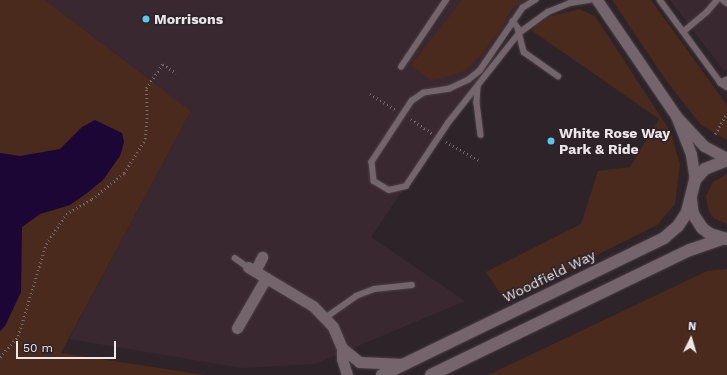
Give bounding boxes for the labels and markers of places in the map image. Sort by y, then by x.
place label: Morrisons [154,11,223,27]
marker: Morrisons [141,14,151,24]
place label: White Rose Way Park & Ride [559,125,670,158]
marker: White Rose Way Park & Ride [546,136,556,146]

